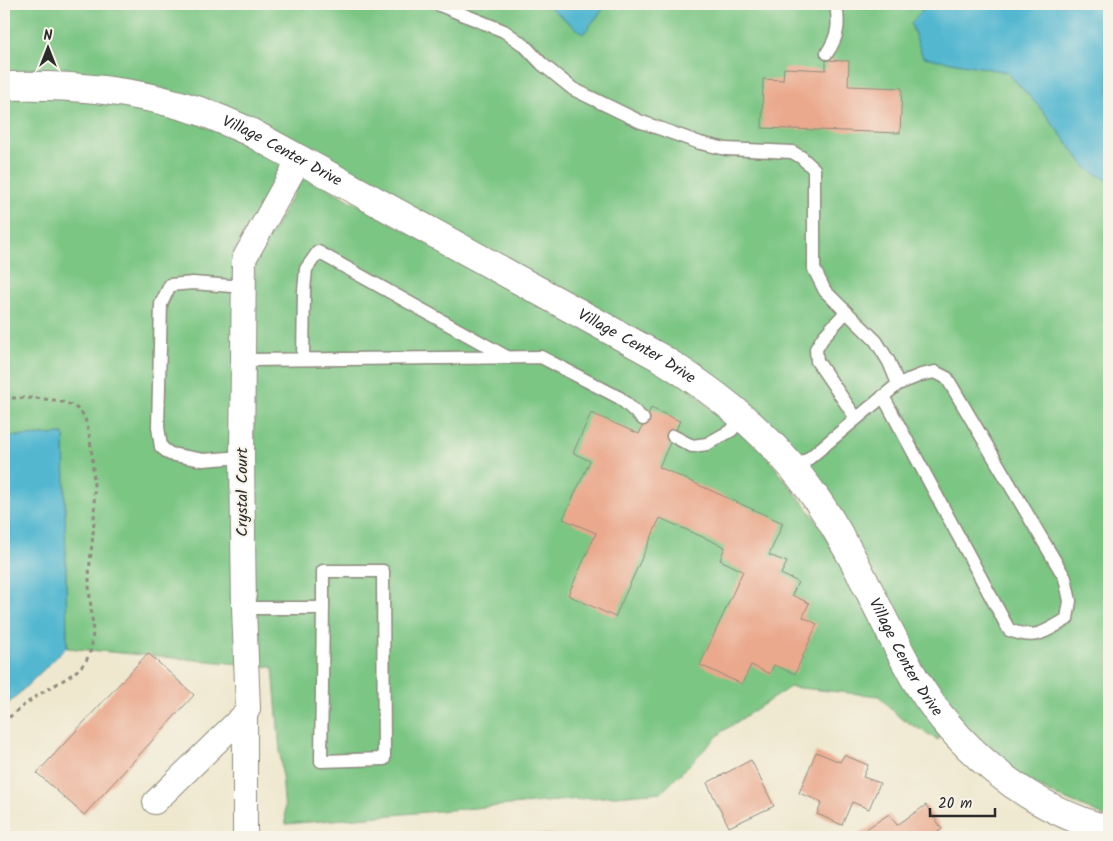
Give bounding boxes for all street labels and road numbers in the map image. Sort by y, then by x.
street label: Village Center Drive [218,109,347,193]
street label: Village Center Drive [573,302,701,390]
street label: Crystal Court [230,447,255,537]
street label: Village Center Drive [862,594,949,722]

